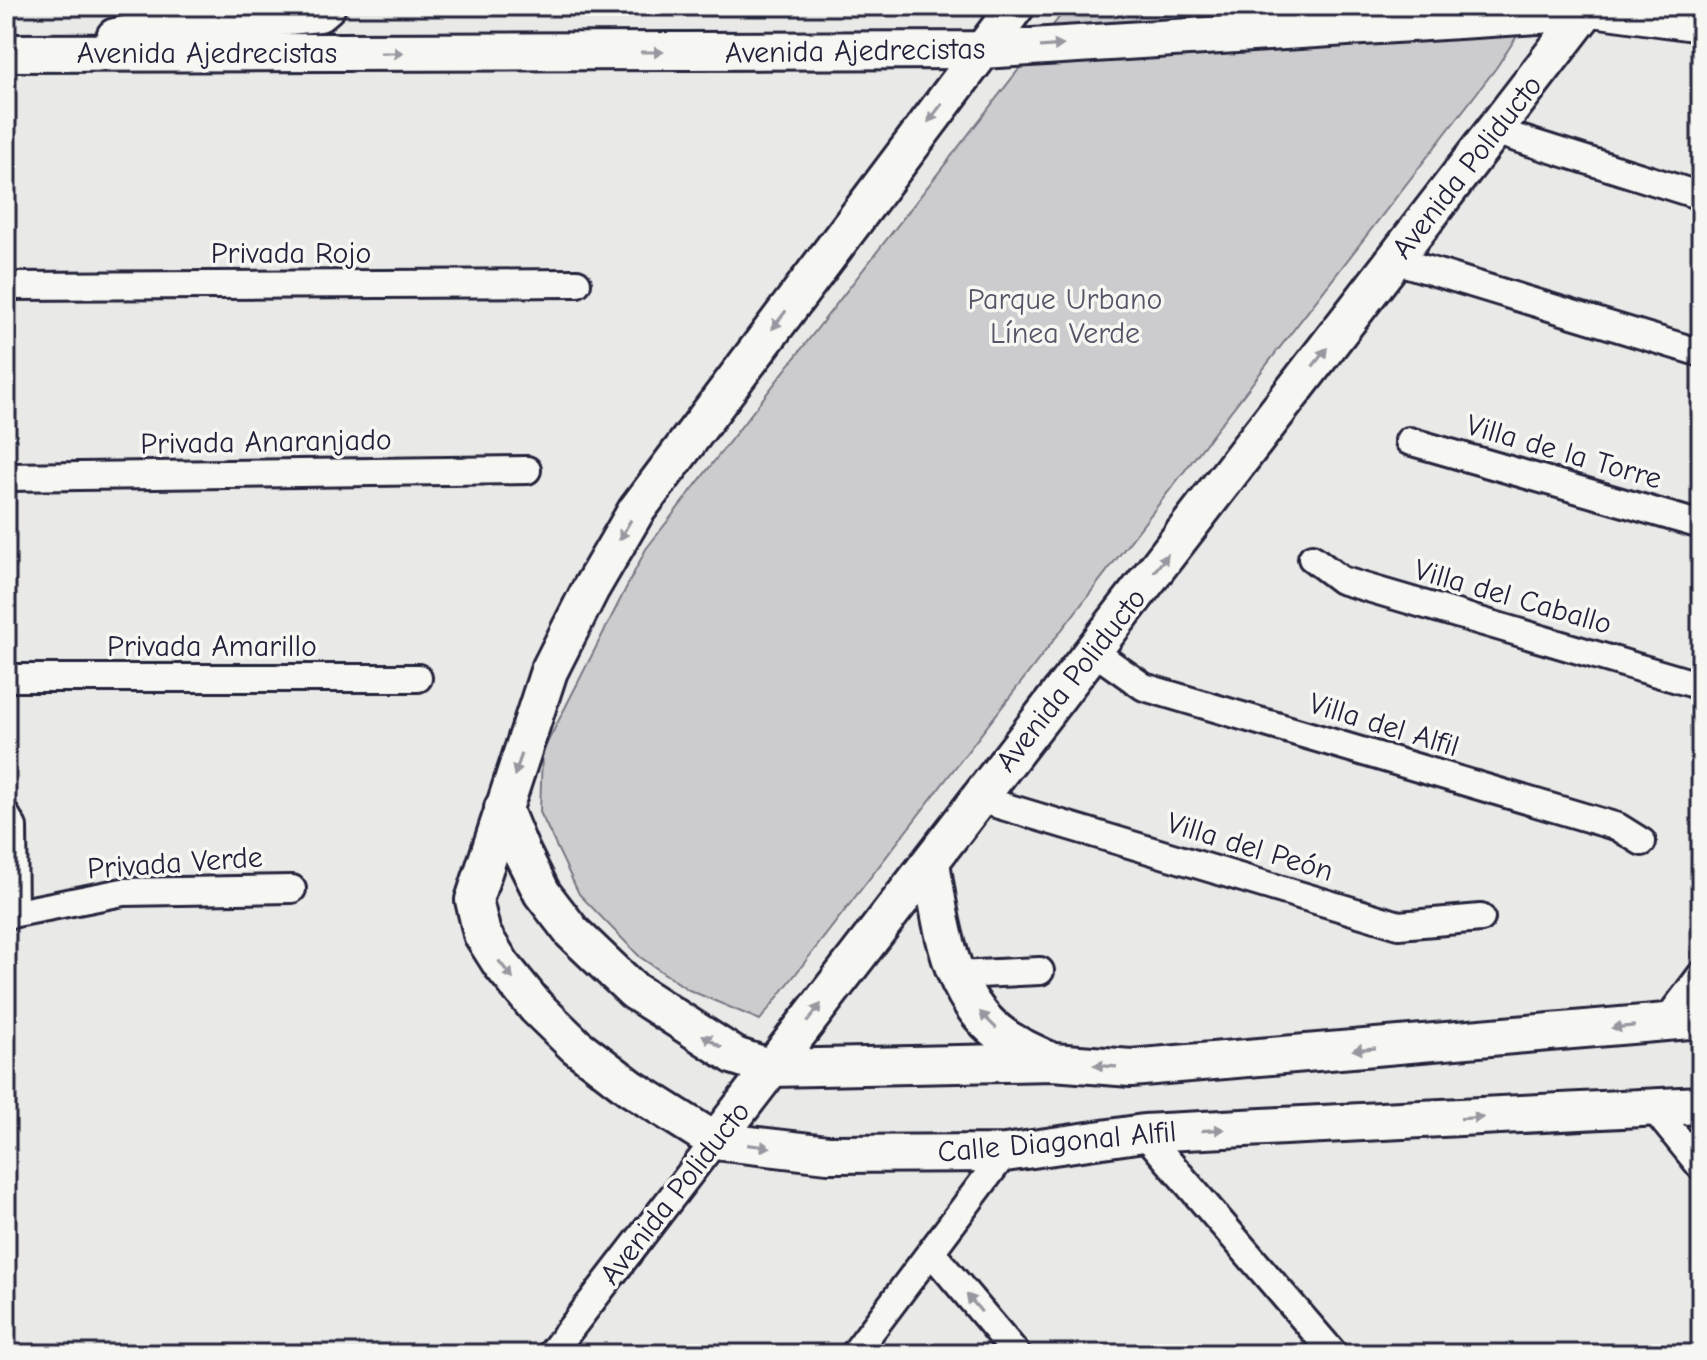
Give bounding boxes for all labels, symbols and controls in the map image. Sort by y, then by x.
street label: Avenida Ajedrecistas [724,31,986,71]
street label: Avenida Ajedrecistas [77,36,337,71]
one-way arrow [1040,39,1065,52]
one-way arrow [640,46,665,59]
one-way arrow [380,47,405,59]
street label: Avenida Poliducto [1384,68,1550,266]
one-way arrow [928,102,944,123]
street label: Privada Rojo [211,236,371,271]
park label: Parque Urbano Línea Verde [968,282,1162,351]
one-way arrow [772,310,788,331]
one-way arrow [1311,347,1327,367]
street label: Villa de la Torre [1462,407,1666,497]
street label: Privada Anaranjado [140,422,392,462]
one-way arrow [618,518,632,541]
street label: Villa del Caballo [1410,552,1616,642]
one-way arrow [1152,553,1169,573]
street label: Avenida Poliducto [988,581,1154,779]
street label: Privada Amarillo [107,629,317,664]
street label: Villa del Alfil [1305,686,1463,764]
one-way arrow [511,754,523,778]
street label: Villa del Peón [1163,805,1337,889]
street label: Privada Verde [86,839,264,887]
one-way arrow [498,960,514,980]
one-way arrow [806,1003,822,1023]
one-way arrow [979,1012,998,1030]
one-way arrow [1610,1021,1635,1034]
one-way arrow [701,1034,722,1049]
one-way arrow [1351,1042,1376,1055]
one-way arrow [1092,1059,1117,1072]
street label: Avenida Poliducto [592,1094,758,1292]
one-way arrow [1460,1111,1485,1124]
street label: Calle Diagonal Alfil [936,1114,1178,1170]
one-way arrow [1201,1123,1226,1136]
one-way arrow [746,1140,771,1153]
one-way arrow [966,1293,983,1314]

